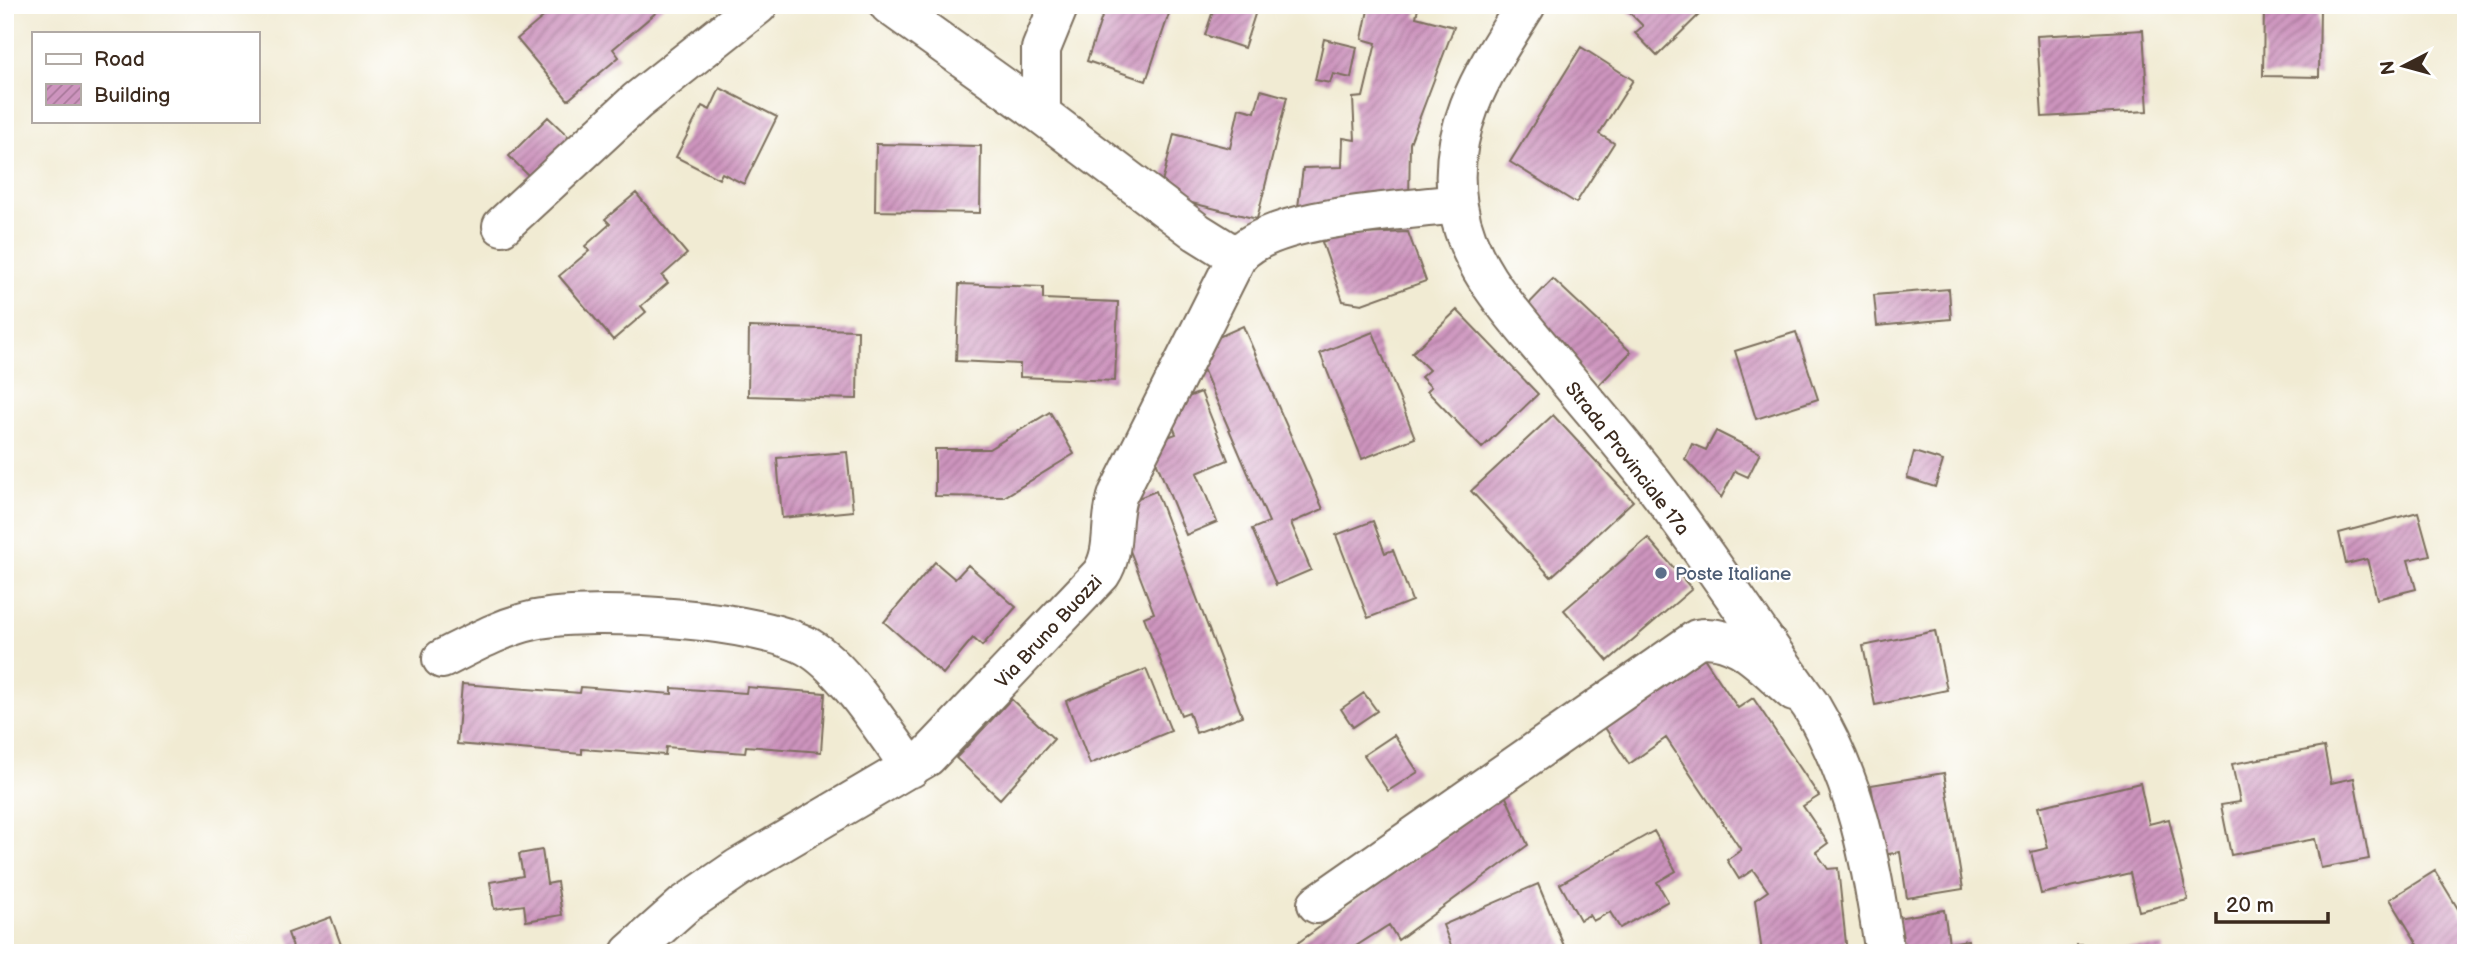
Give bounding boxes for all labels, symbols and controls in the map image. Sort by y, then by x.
legend [32,32,259,122]
north arrow [2370,32,2440,102]
text: Road [94,47,145,72]
text: N [2376,59,2401,76]
text: Building [94,83,170,108]
street label: Strada Provinciale 17a [1560,378,1694,540]
place label: Poste Italiane [1675,563,1791,586]
marker: Poste Italiane [1653,565,1669,581]
street label: Via Bruno Buozzi [991,571,1107,693]
scale bar [2216,881,2328,925]
text: 20 m [2226,893,2274,918]

